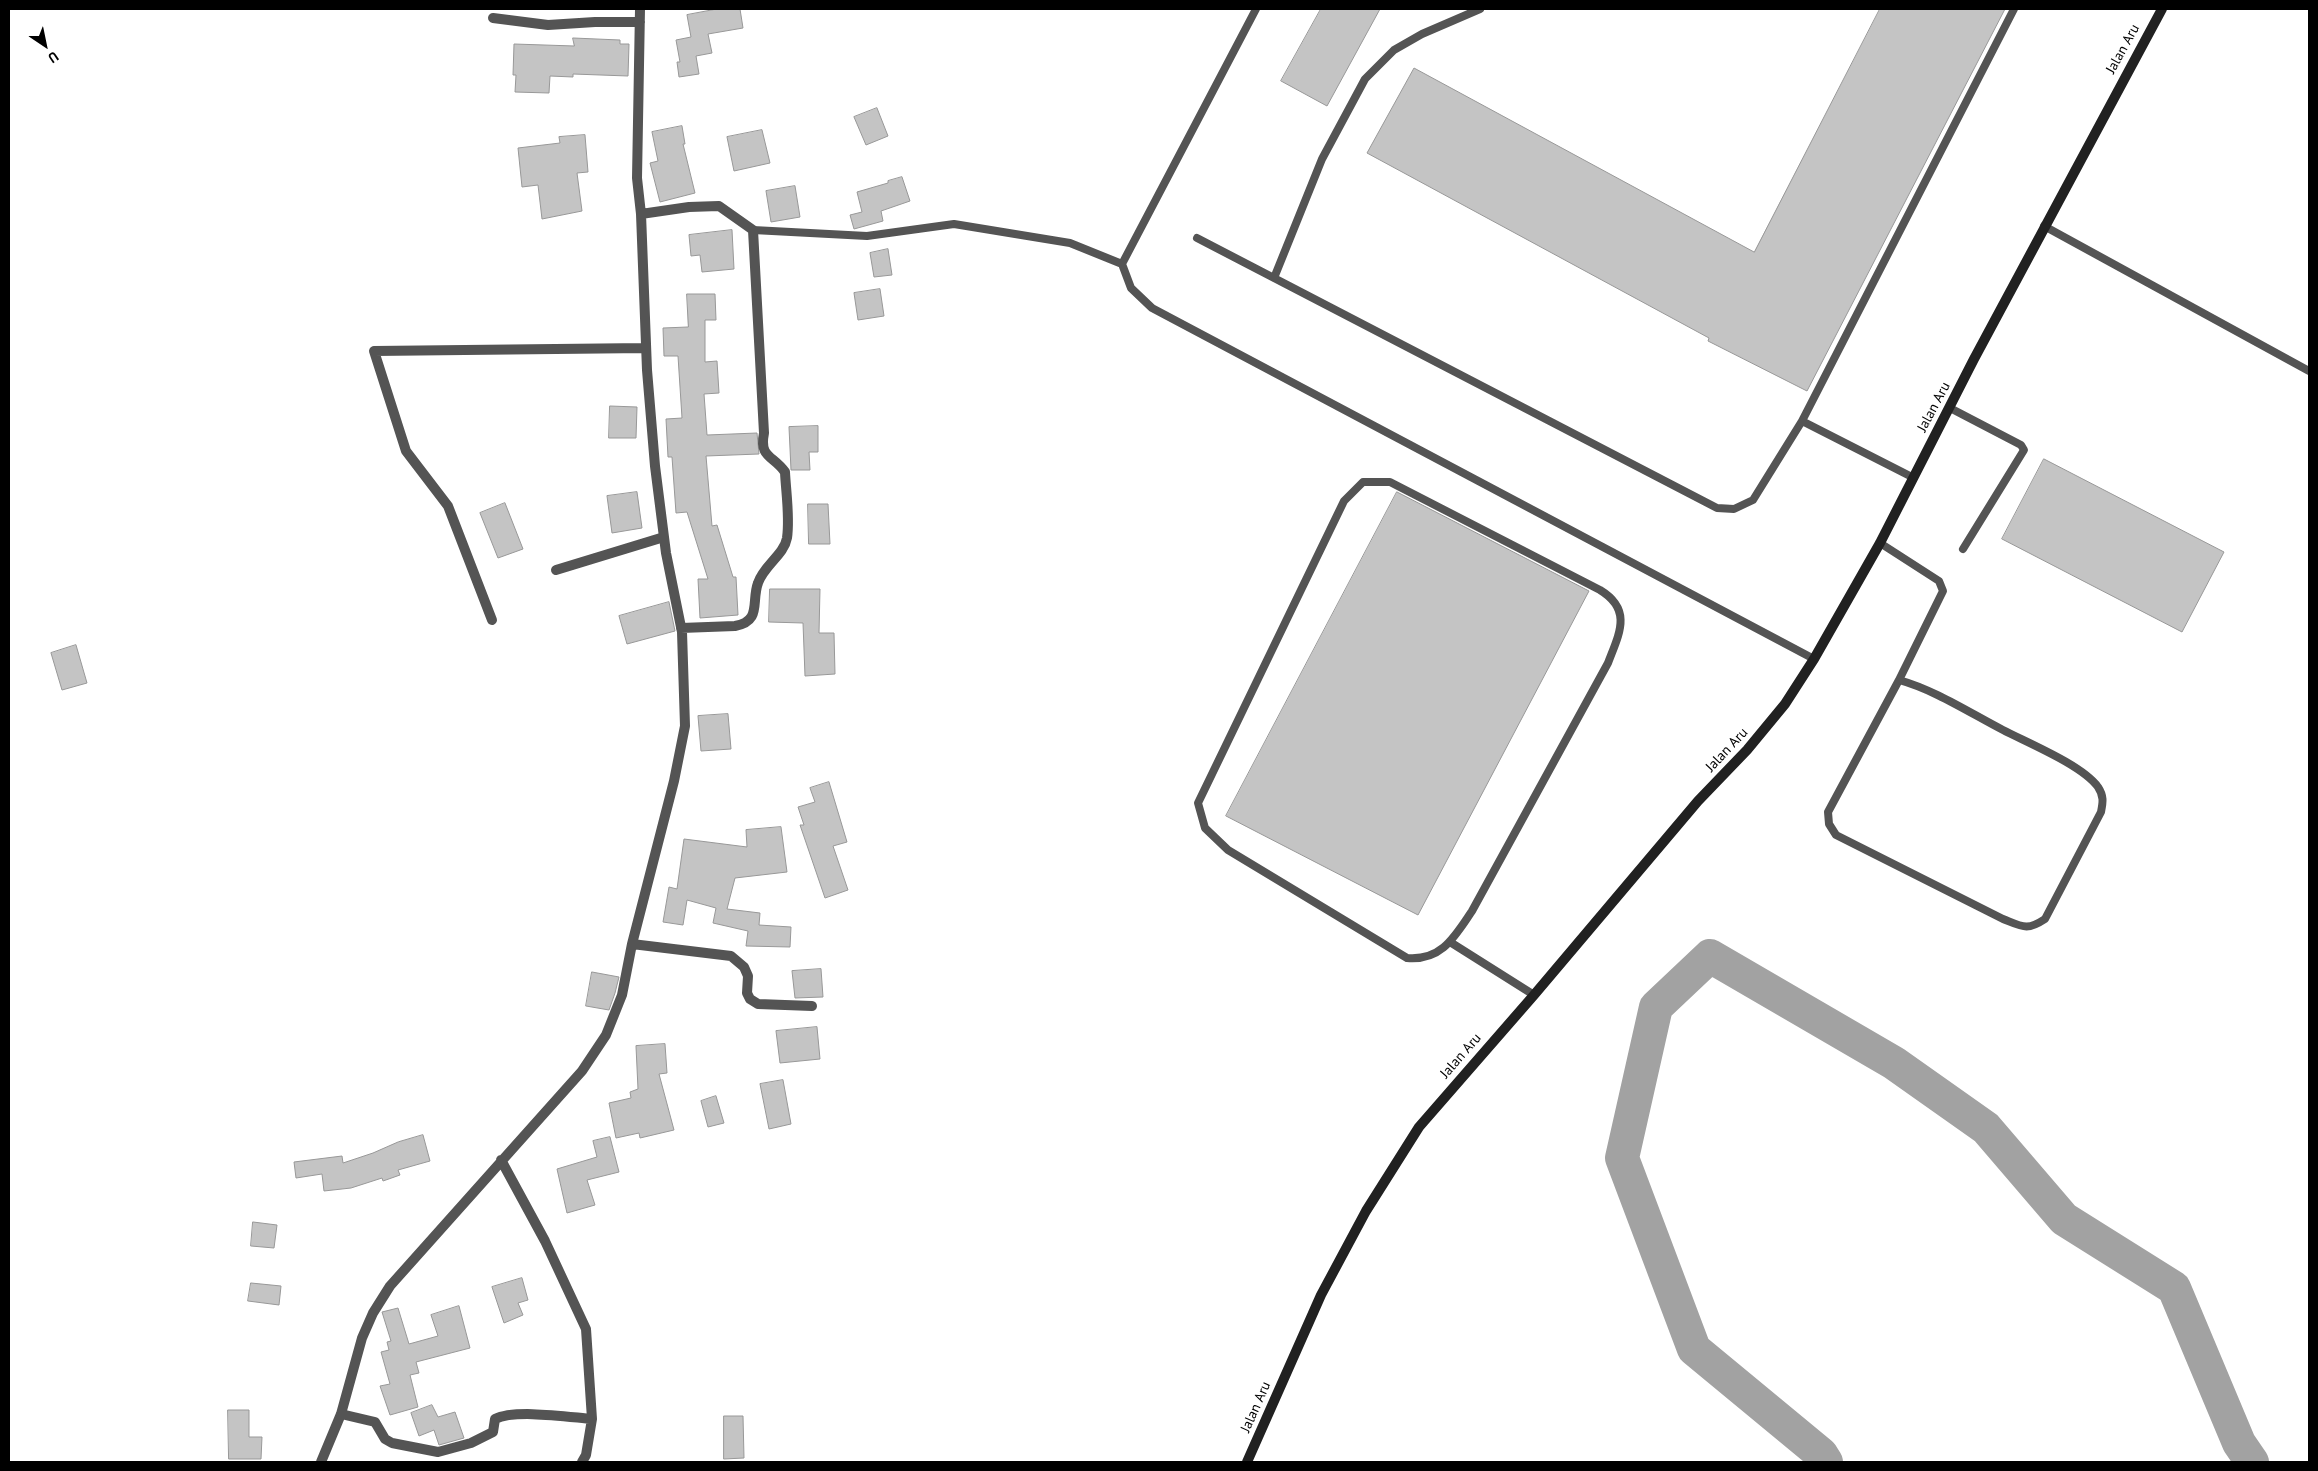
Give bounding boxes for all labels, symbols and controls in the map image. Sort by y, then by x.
north arrow [20,20,70,70]
street label: Jalan Aru [2103,21,2143,77]
text: U [45,48,62,67]
street label: Jalan Aru [1914,379,1954,435]
street label: Jalan Aru [1702,725,1752,775]
street label: Jalan Aru [1437,1030,1485,1082]
street label: Jalan Aru [1237,1379,1275,1435]

